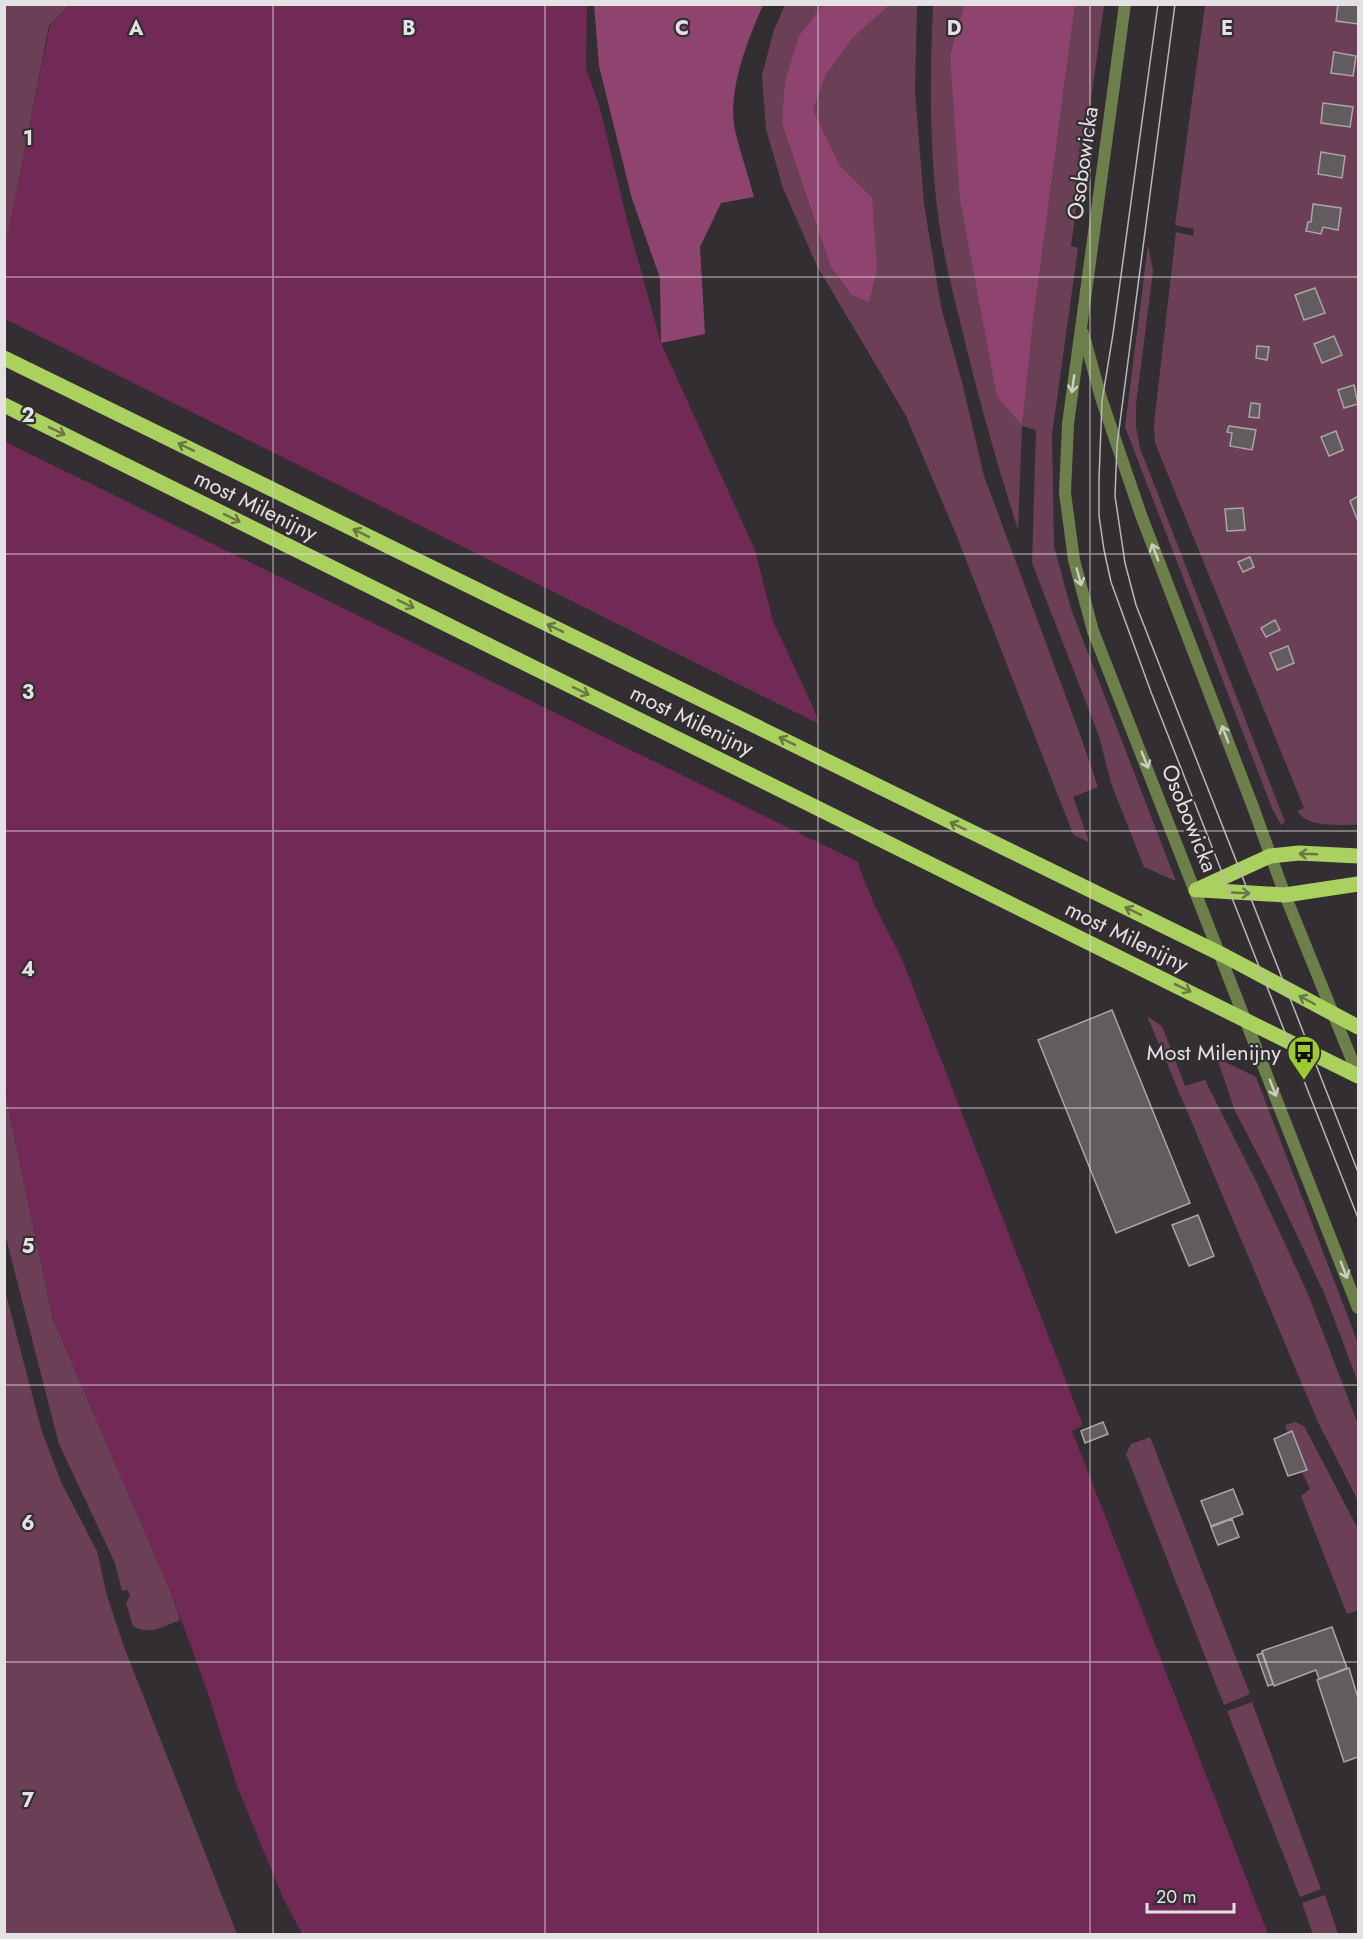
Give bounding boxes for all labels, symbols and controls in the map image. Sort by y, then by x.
text: A [128,14,144,43]
text: B [402,14,416,43]
text: C [675,14,689,43]
text: D [947,14,961,43]
text: E [1221,14,1233,43]
street label: Osobowicka [1058,104,1106,222]
text: 1 [23,124,33,153]
one-way arrow [1068,374,1079,393]
text: 2 [21,401,35,430]
one-way arrow [48,426,66,438]
one-way arrow [177,440,195,452]
street label: most Milenijny [189,461,323,549]
one-way arrow [222,512,240,524]
one-way arrow [352,526,370,538]
one-way arrow [1149,543,1160,562]
one-way arrow [1074,567,1085,586]
one-way arrow [397,599,415,611]
one-way arrow [546,621,564,633]
street label: most Milenijny [625,676,759,764]
text: 3 [22,678,34,707]
one-way arrow [572,685,590,697]
one-way arrow [1219,725,1230,744]
one-way arrow [778,735,796,747]
one-way arrow [1140,751,1151,769]
street label: Osobowicka [1154,759,1226,877]
one-way arrow [949,819,967,831]
one-way arrow [1299,848,1318,859]
one-way arrow [1230,887,1250,898]
street label: most Milenijny [1060,892,1194,980]
one-way arrow [1124,905,1142,917]
text: 4 [21,955,35,984]
one-way arrow [1173,983,1191,995]
one-way arrow [1298,994,1316,1005]
bus stop icon: Most Milenijny [1286,1034,1322,1081]
place label: Most Milenijny [1147,1036,1281,1068]
one-way arrow [1269,1079,1280,1097]
text: 5 [22,1232,35,1261]
one-way arrow [1339,1261,1350,1279]
text: 6 [21,1509,35,1538]
text: 7 [22,1786,35,1815]
scale bar [1147,1876,1234,1914]
text: 20 m [1156,1884,1196,1910]

